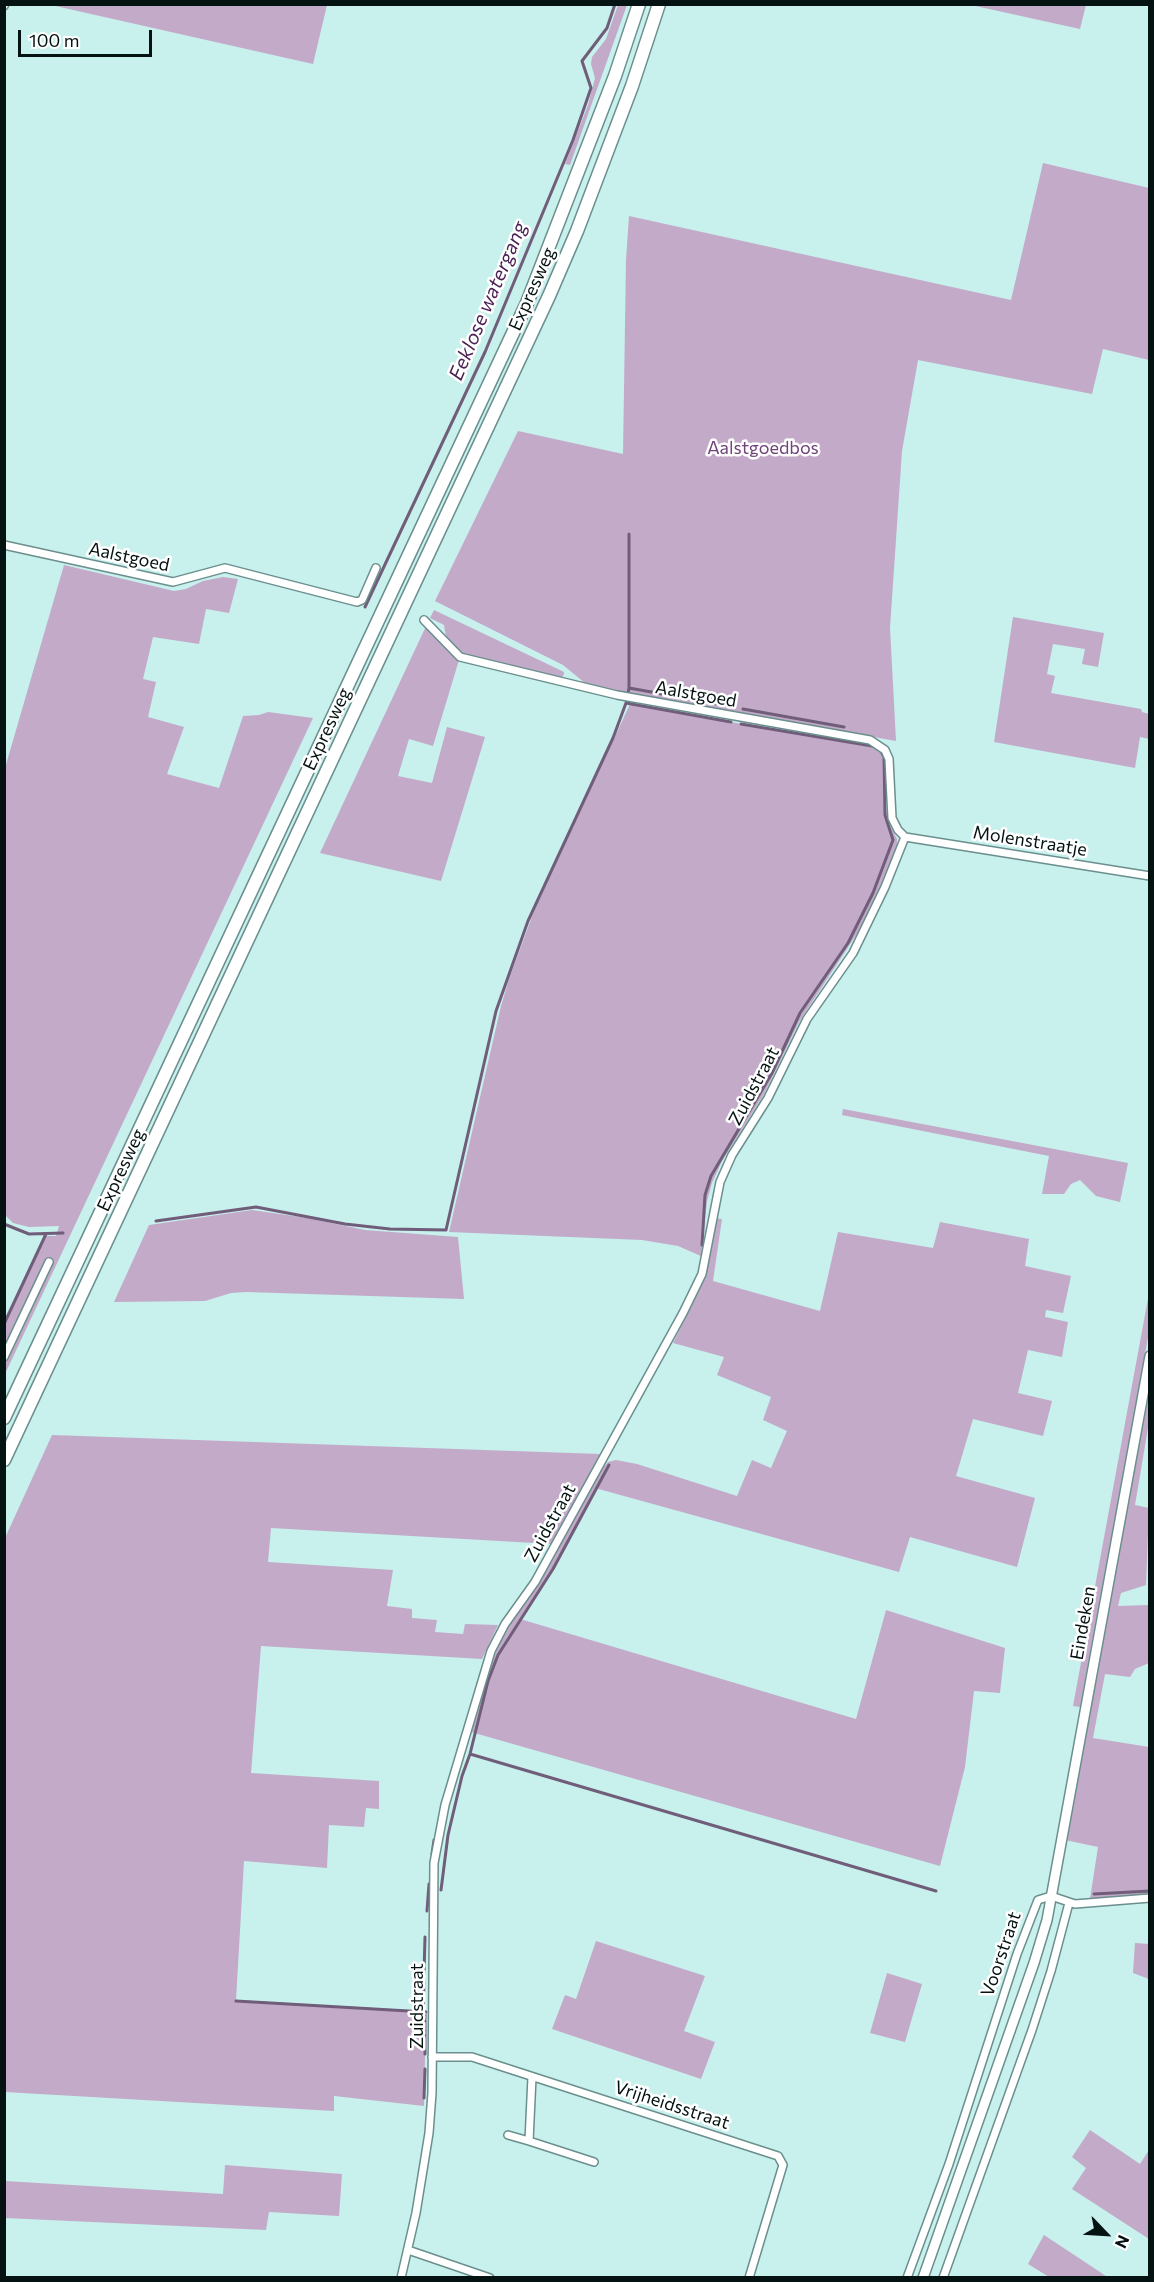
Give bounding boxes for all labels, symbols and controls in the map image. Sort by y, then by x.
scale bar [21,18,154,56]
text: 100 m [29,29,79,51]
water label: Eeklose watergang [444,218,532,384]
street label: Expresweg [504,244,560,334]
park label: Aalstgoedbos [707,437,819,459]
street label: Aalstgoed [87,538,171,576]
street label: Aalstgoed [654,676,738,712]
street label: Expresweg [298,684,356,774]
street label: Molenstraatje [971,821,1089,861]
street label: Zuidstraat [724,1043,784,1129]
street label: Expresweg [92,1125,150,1215]
street label: Zuidstraat [520,1480,580,1566]
street label: Eindeken [1066,1584,1100,1662]
street label: Voorstraat [976,1909,1026,1999]
street label: Zuidstraat [406,1963,428,2049]
street label: Vrijheidsstraat [612,2076,732,2134]
north arrow [1076,2204,1136,2264]
text: N [1112,2232,1134,2251]

